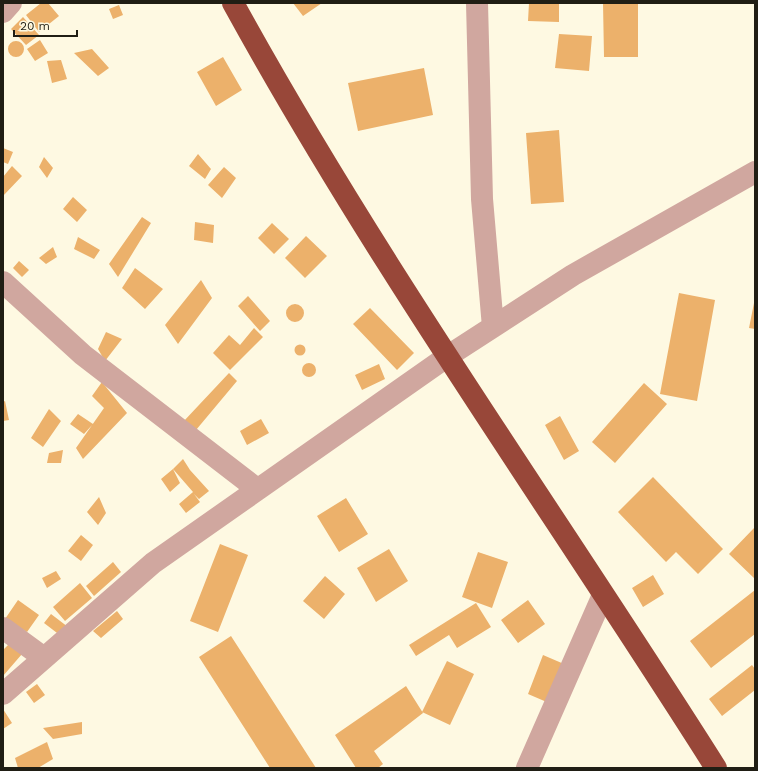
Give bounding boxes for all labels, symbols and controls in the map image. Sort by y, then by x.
scale bar [14,12,77,38]
text: 20 m [20,19,50,33]

